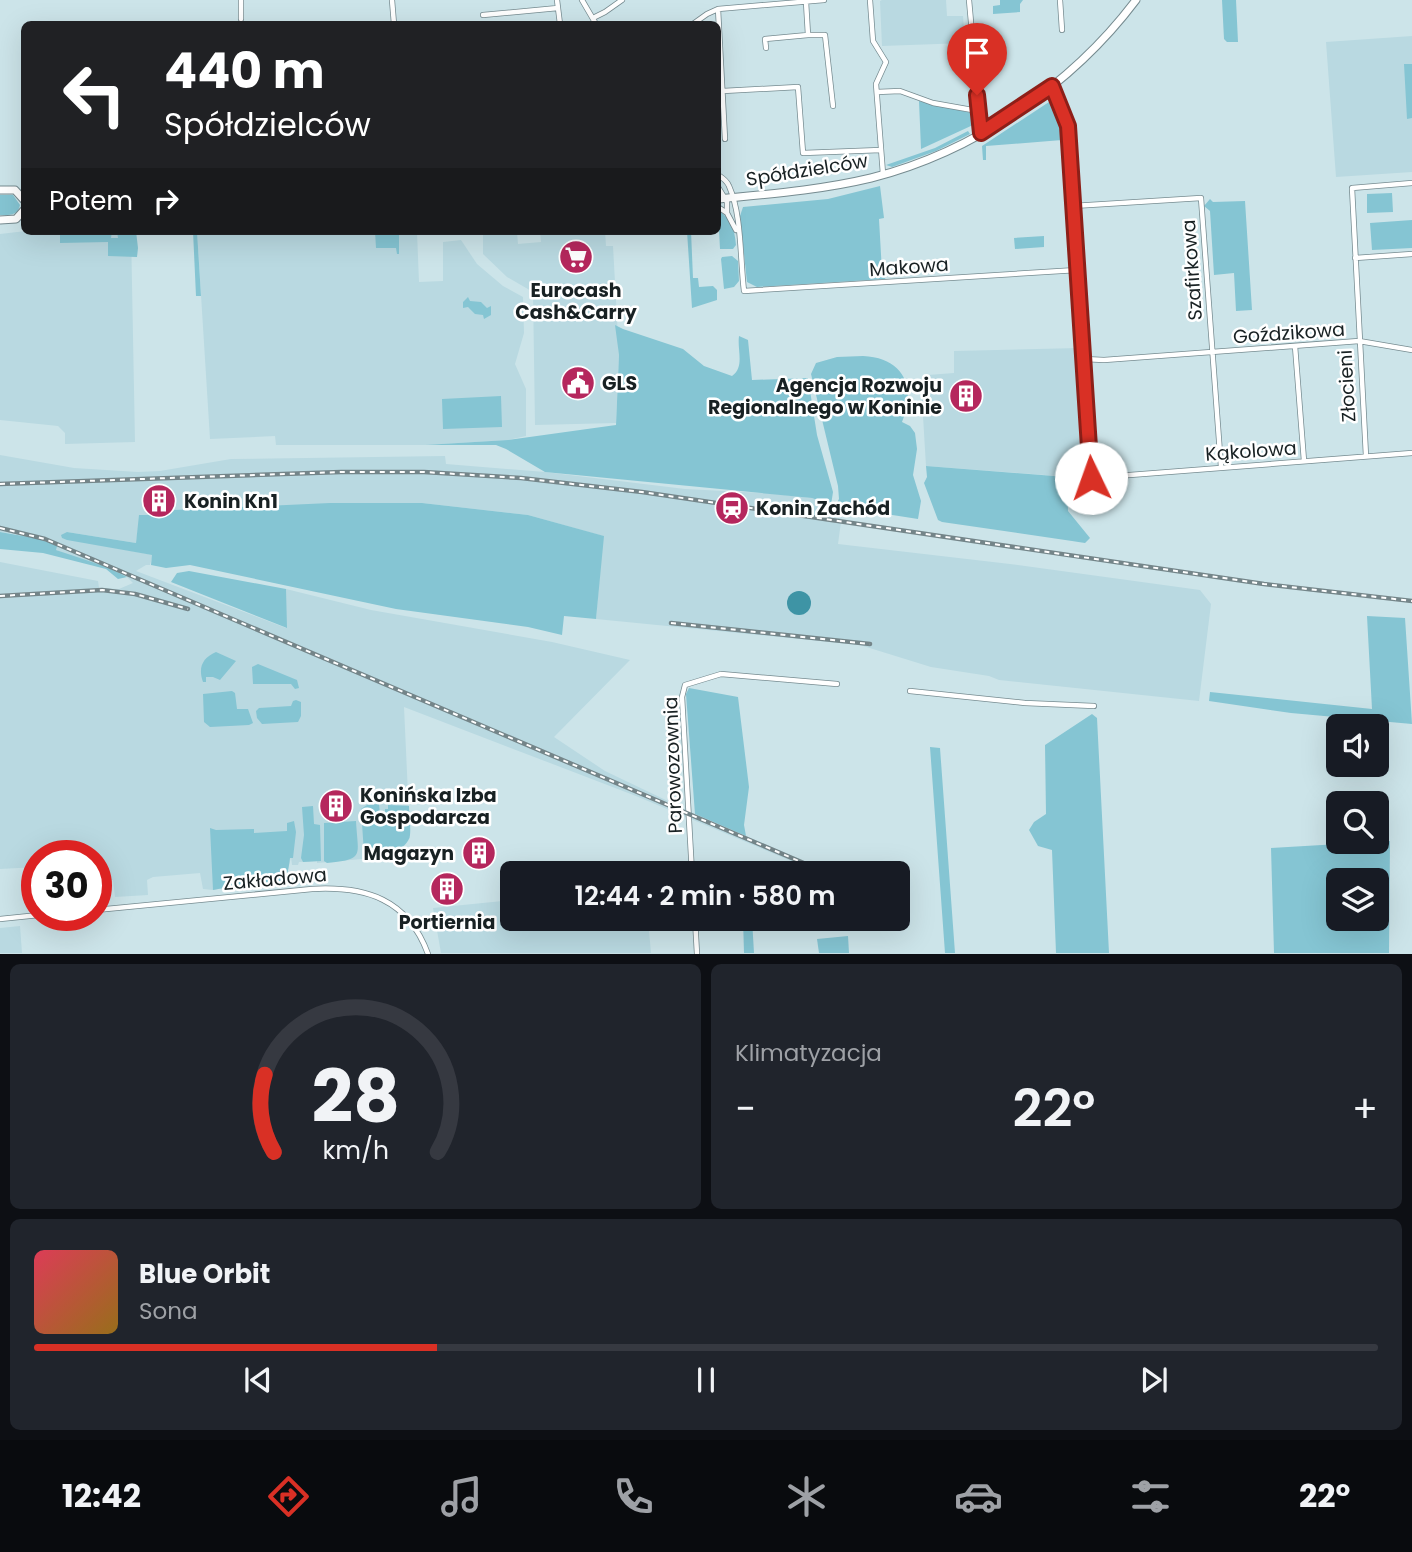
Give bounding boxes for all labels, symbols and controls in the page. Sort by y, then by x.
pin [947,23,1007,95]
icon: arrive [958,34,996,72]
text: 440 m [164,37,325,105]
icon: left [49,49,140,140]
text: Spółdzielców [164,102,371,147]
street label: Spółdzielców [744,147,870,193]
icon: right [147,182,185,220]
text: Potem [49,183,133,219]
street label: Szafirkowa [1175,219,1209,321]
supermarket icon: Eurocash Cash&Carry [557,238,595,276]
street label: Makowa [868,251,950,283]
place label: Eurocash Cash&Carry [515,277,638,326]
street label: Goździkowa [1232,316,1346,350]
street label: Złocieni [1332,349,1362,423]
public building icon: GLS [559,364,597,402]
place label: GLS [602,370,637,397]
place label: Agencja Rozwoju Regionalnego w Koninie [708,372,942,421]
building icon: Agencja Rozwoju Regionalnego w Koninie [947,377,985,415]
street label: Kąkolowa [1204,434,1298,468]
position arrow [1054,441,1128,515]
building icon: Konin Kn1 [140,482,178,520]
place label: Konin Kn1 [184,488,278,515]
station icon: Konin Zachód [713,489,751,527]
place label: Konin Zachód [756,495,890,522]
street label: Parowozownia [657,696,689,834]
map controls [1326,714,1389,931]
button: sound [1326,714,1389,777]
place label: Konińska Izba Gospodarcza [360,782,497,831]
building icon: Konińska Izba Gospodarcza [317,787,355,825]
button: search [1326,791,1389,854]
building icon: Magazyn [460,834,498,872]
speed limit sign: 30 [21,840,112,931]
place label: Magazyn [364,840,454,867]
street label: Zakładowa [222,861,328,897]
button: layers [1326,868,1389,931]
building icon: Portiernia [428,870,466,908]
text: 12:44 · 2 min · 580 m [575,878,835,914]
place label: Portiernia [399,909,495,936]
text: Klimatyzacja [735,1037,882,1069]
text: 28 [311,1047,400,1148]
text: 22° [1013,1072,1095,1145]
text: − [735,1082,756,1135]
text: + [1352,1082,1378,1135]
text: km/h [322,1133,389,1168]
text: Blue Orbit [139,1256,270,1292]
text: Sona [139,1295,198,1327]
icon: previous [239,1361,277,1399]
icon: pause [687,1361,725,1399]
icon: next [1135,1361,1173,1399]
icon: directions [264,1472,313,1521]
icon: music [437,1472,486,1521]
icon: phone [609,1472,658,1521]
icon: climate [782,1472,831,1521]
icon: car [954,1472,1003,1521]
icon: filters [1126,1472,1175,1521]
text: 12:42 [62,1473,141,1518]
text: 22° [1299,1473,1350,1518]

